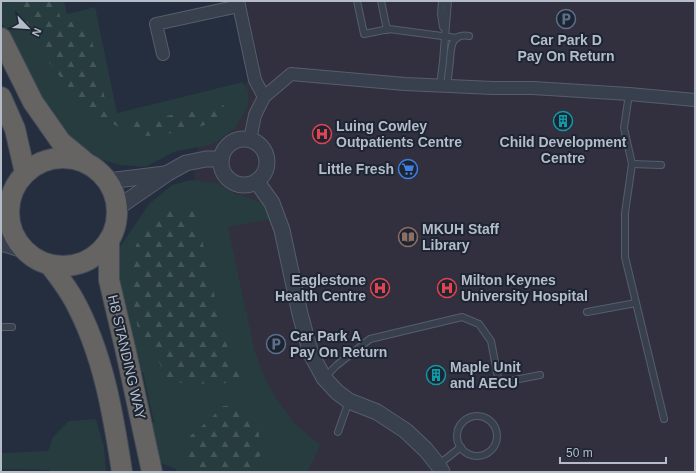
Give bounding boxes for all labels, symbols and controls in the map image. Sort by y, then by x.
north arrow [8,8,48,48]
parking icon: Car Park D Pay On Return [555,8,577,30]
text: N [30,26,44,38]
place label: Car Park D Pay On Return [517,32,615,64]
building icon: Child Development Centre [552,110,574,132]
place label: Luing Cowley Outpatients Centre [336,118,462,150]
hospital icon: Luing Cowley Outpatients Centre [311,123,333,145]
place label: Child Development Centre [500,134,627,166]
supermarket icon: Little Fresh [397,158,419,180]
place label: Little Fresh [319,161,394,177]
place label: MKUH Staff Library [422,221,499,253]
library icon: MKUH Staff Library [397,226,419,248]
place label: Eaglestone Health Centre [275,272,366,304]
place label: Milton Keynes University Hospital [461,272,588,304]
hospital icon: Eaglestone Health Centre [369,277,391,299]
hospital icon: Milton Keynes University Hospital [436,277,458,299]
street label: H8 STANDING WAY [105,293,149,421]
place label: Car Park A Pay On Return [290,328,387,360]
parking icon: Car Park A Pay On Return [265,333,287,355]
place label: Maple Unit and AECU [450,359,521,391]
building icon: Maple Unit and AECU [425,364,447,386]
scale bar [560,439,666,465]
text: 50 m [566,446,593,460]

